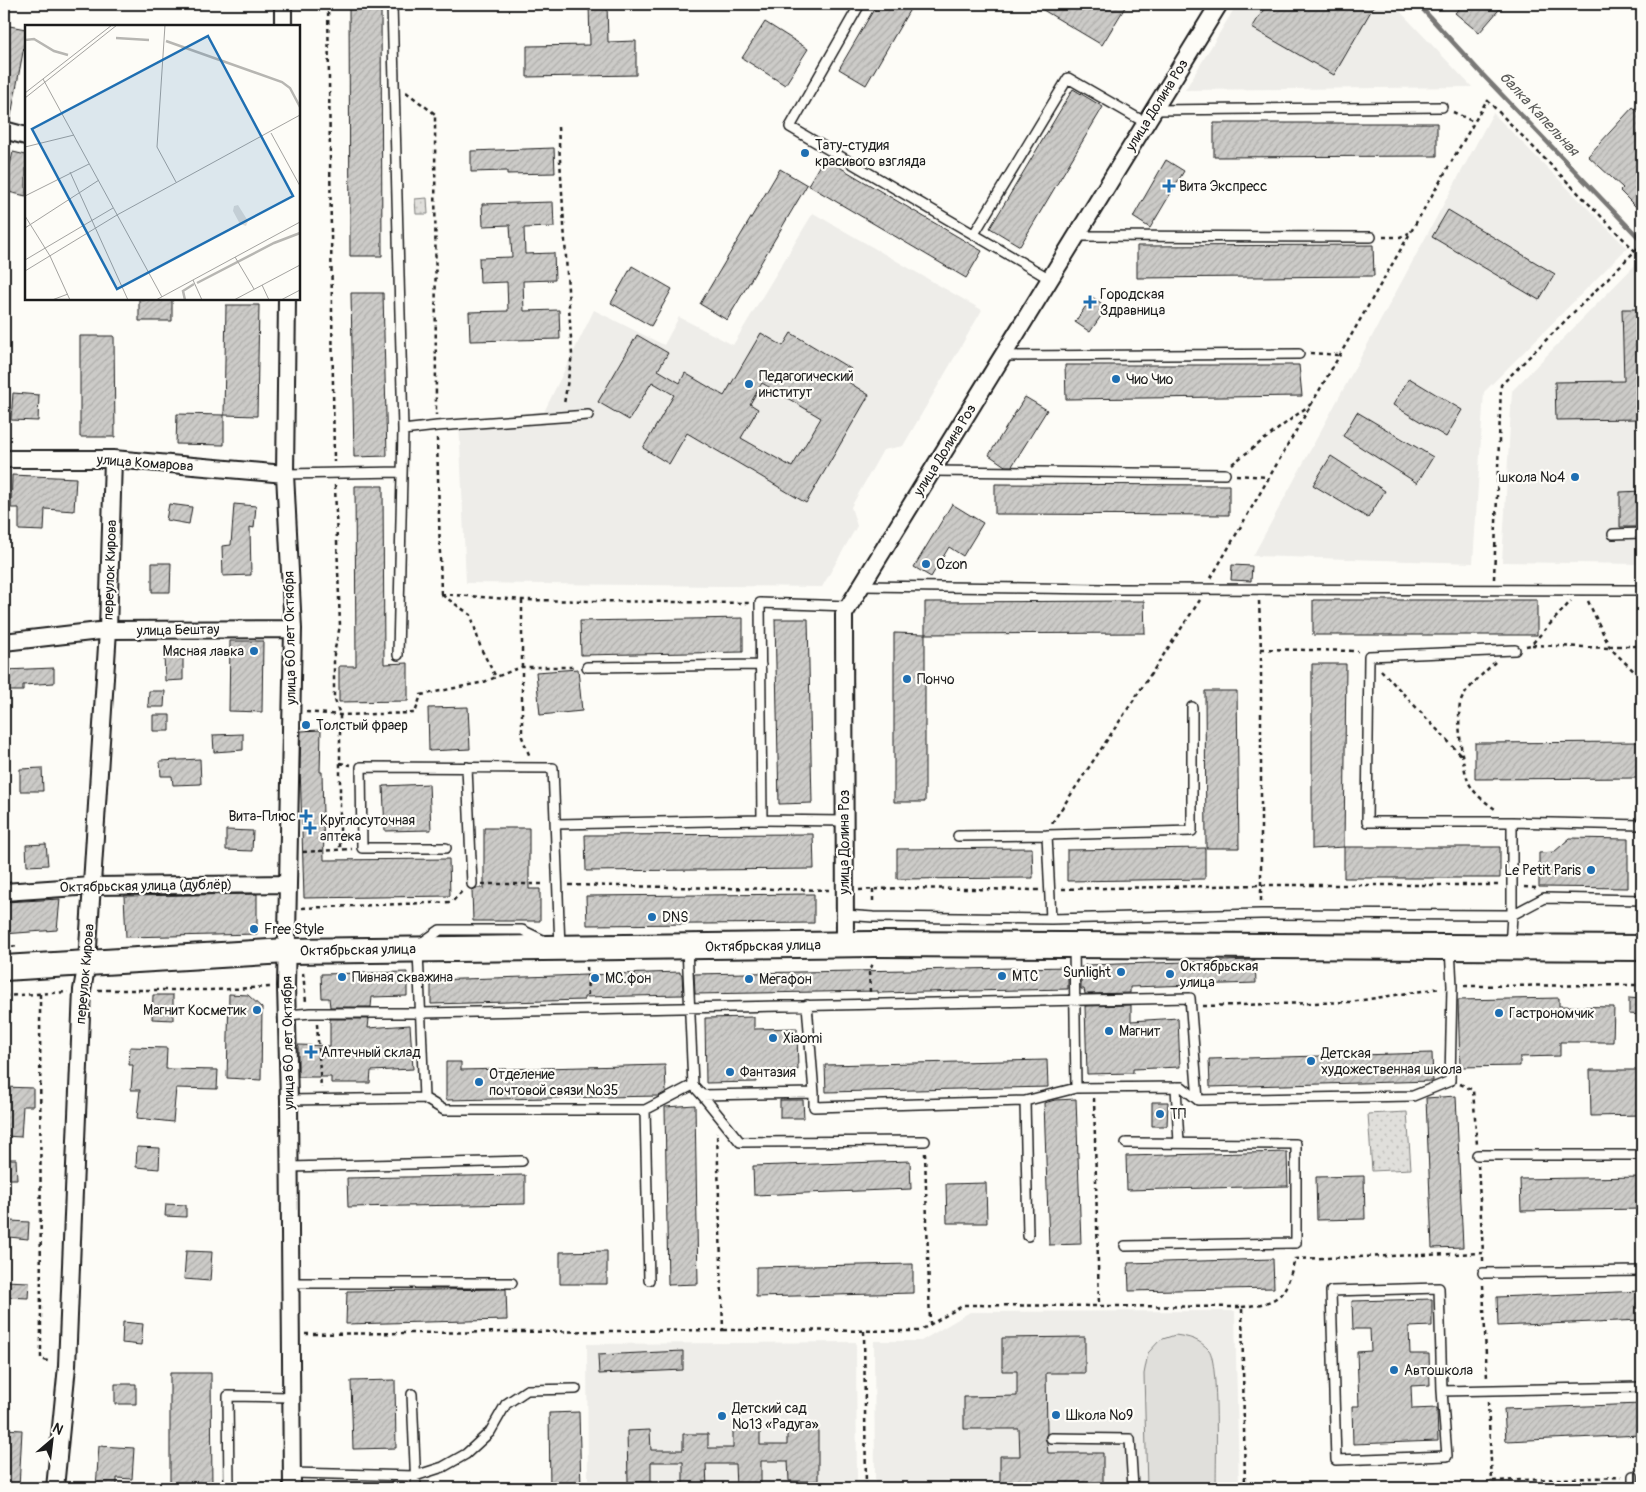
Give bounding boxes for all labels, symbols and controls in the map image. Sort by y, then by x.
inset map [25,25,300,300]
street label: улица Долина Роз [1121,56,1192,155]
water label: балка Капельная [1495,68,1584,162]
place label: Тату-студия красивого взгляда [815,137,926,170]
marker: Тату-студия красивого взгляда [799,147,811,159]
place label: Вита Экспресс [1179,178,1267,195]
marker: Вита Экспресс [1163,180,1175,192]
place label: Городская Здравница [1100,286,1165,319]
marker: Городская Здравница [1084,296,1096,308]
place label: Педагогический институт [759,368,854,401]
place label: Чио Чио [1126,371,1174,388]
marker: Чио Чио [1110,373,1122,385]
marker: Педагогический институт [743,378,755,390]
street label: улица Долина Роз [909,401,980,500]
street label: улица Комарова [95,451,194,475]
place label: школа №4 [1498,469,1565,486]
marker: школа №4 [1569,471,1581,483]
street label: переулок Кирова [100,519,120,621]
place label: Ozon [936,556,968,573]
marker: Ozon [920,558,932,570]
street label: улица 60 лет Октября [280,571,300,706]
street label: улица Бештау [136,621,219,639]
place label: Мясная лавка [163,643,244,660]
marker: Мясная лавка [248,645,260,657]
place label: Пончо [917,671,955,688]
marker: Пончо [901,673,913,685]
place label: Толстый фраер [316,717,408,734]
marker: Толстый фраер [300,719,312,731]
street label: улица Долина Роз [836,789,853,896]
place label: Вита-Плюс [229,808,296,825]
marker: Вита-Плюс [300,810,312,822]
place label: Круглосуточная аптека [320,812,415,845]
marker: Круглосуточная аптека [304,822,316,834]
place label: Le Petit Paris [1504,862,1582,879]
marker: Le Petit Paris [1585,864,1597,876]
street label: Октябрьская улица (дублёр) [60,876,232,896]
place label: DNS [662,909,688,926]
marker: DNS [646,911,658,923]
place label: Free Style [264,921,324,938]
street label: переулок Кирова [72,923,98,1025]
marker: Free Style [248,923,260,935]
street label: Октябрьская улица [705,936,821,956]
street label: Октябрьская улица [300,940,416,960]
place label: Октябрьская улица [1179,958,1258,991]
place label: Sunlight [1063,964,1111,981]
marker: Sunlight [1115,966,1127,978]
place label: МТС [1012,968,1039,985]
marker: Октябрьская улица [1164,968,1176,980]
place label: Пивная скважина [352,969,453,986]
place label: МС.фон [605,970,651,987]
marker: МТС [996,970,1008,982]
marker: Пивная скважина [336,971,348,983]
place label: Мегафон [759,971,812,988]
marker: МС.фон [589,972,601,984]
marker: Мегафон [743,973,755,985]
street label: улица 60 лет Октября [278,976,298,1111]
place label: Магнит Косметик [143,1002,247,1019]
marker: Магнит Косметик [251,1004,263,1016]
place label: Гастрономчик [1509,1005,1594,1022]
marker: Гастрономчик [1493,1007,1505,1019]
place label: Магнит [1119,1023,1161,1040]
marker: Магнит [1103,1025,1115,1037]
place label: Xiaomi [783,1030,822,1047]
marker: Xiaomi [767,1032,779,1044]
place label: Аптечный склад [321,1044,421,1061]
place label: Детская художественная школа [1320,1045,1462,1078]
marker: Аптечный склад [305,1046,317,1058]
marker: Детская художественная школа [1305,1055,1317,1067]
place label: Фантазия [740,1064,796,1081]
place label: Отделение почтовой связи №35 [489,1066,618,1099]
marker: Фантазия [724,1066,736,1078]
marker: Отделение почтовой связи №35 [473,1076,485,1088]
place label: ТП [1170,1106,1186,1123]
marker: ТП [1154,1108,1166,1120]
place label: Автошкола [1404,1362,1473,1379]
marker: Автошкола [1388,1364,1400,1376]
place label: Детский сад №13 «Радуга» [731,1400,819,1433]
place label: Школа №9 [1066,1407,1133,1424]
marker: Школа №9 [1050,1409,1062,1421]
marker: Детский сад №13 «Радуга» [716,1410,728,1422]
north arrow [28,1414,78,1464]
text: N [50,1419,66,1439]

